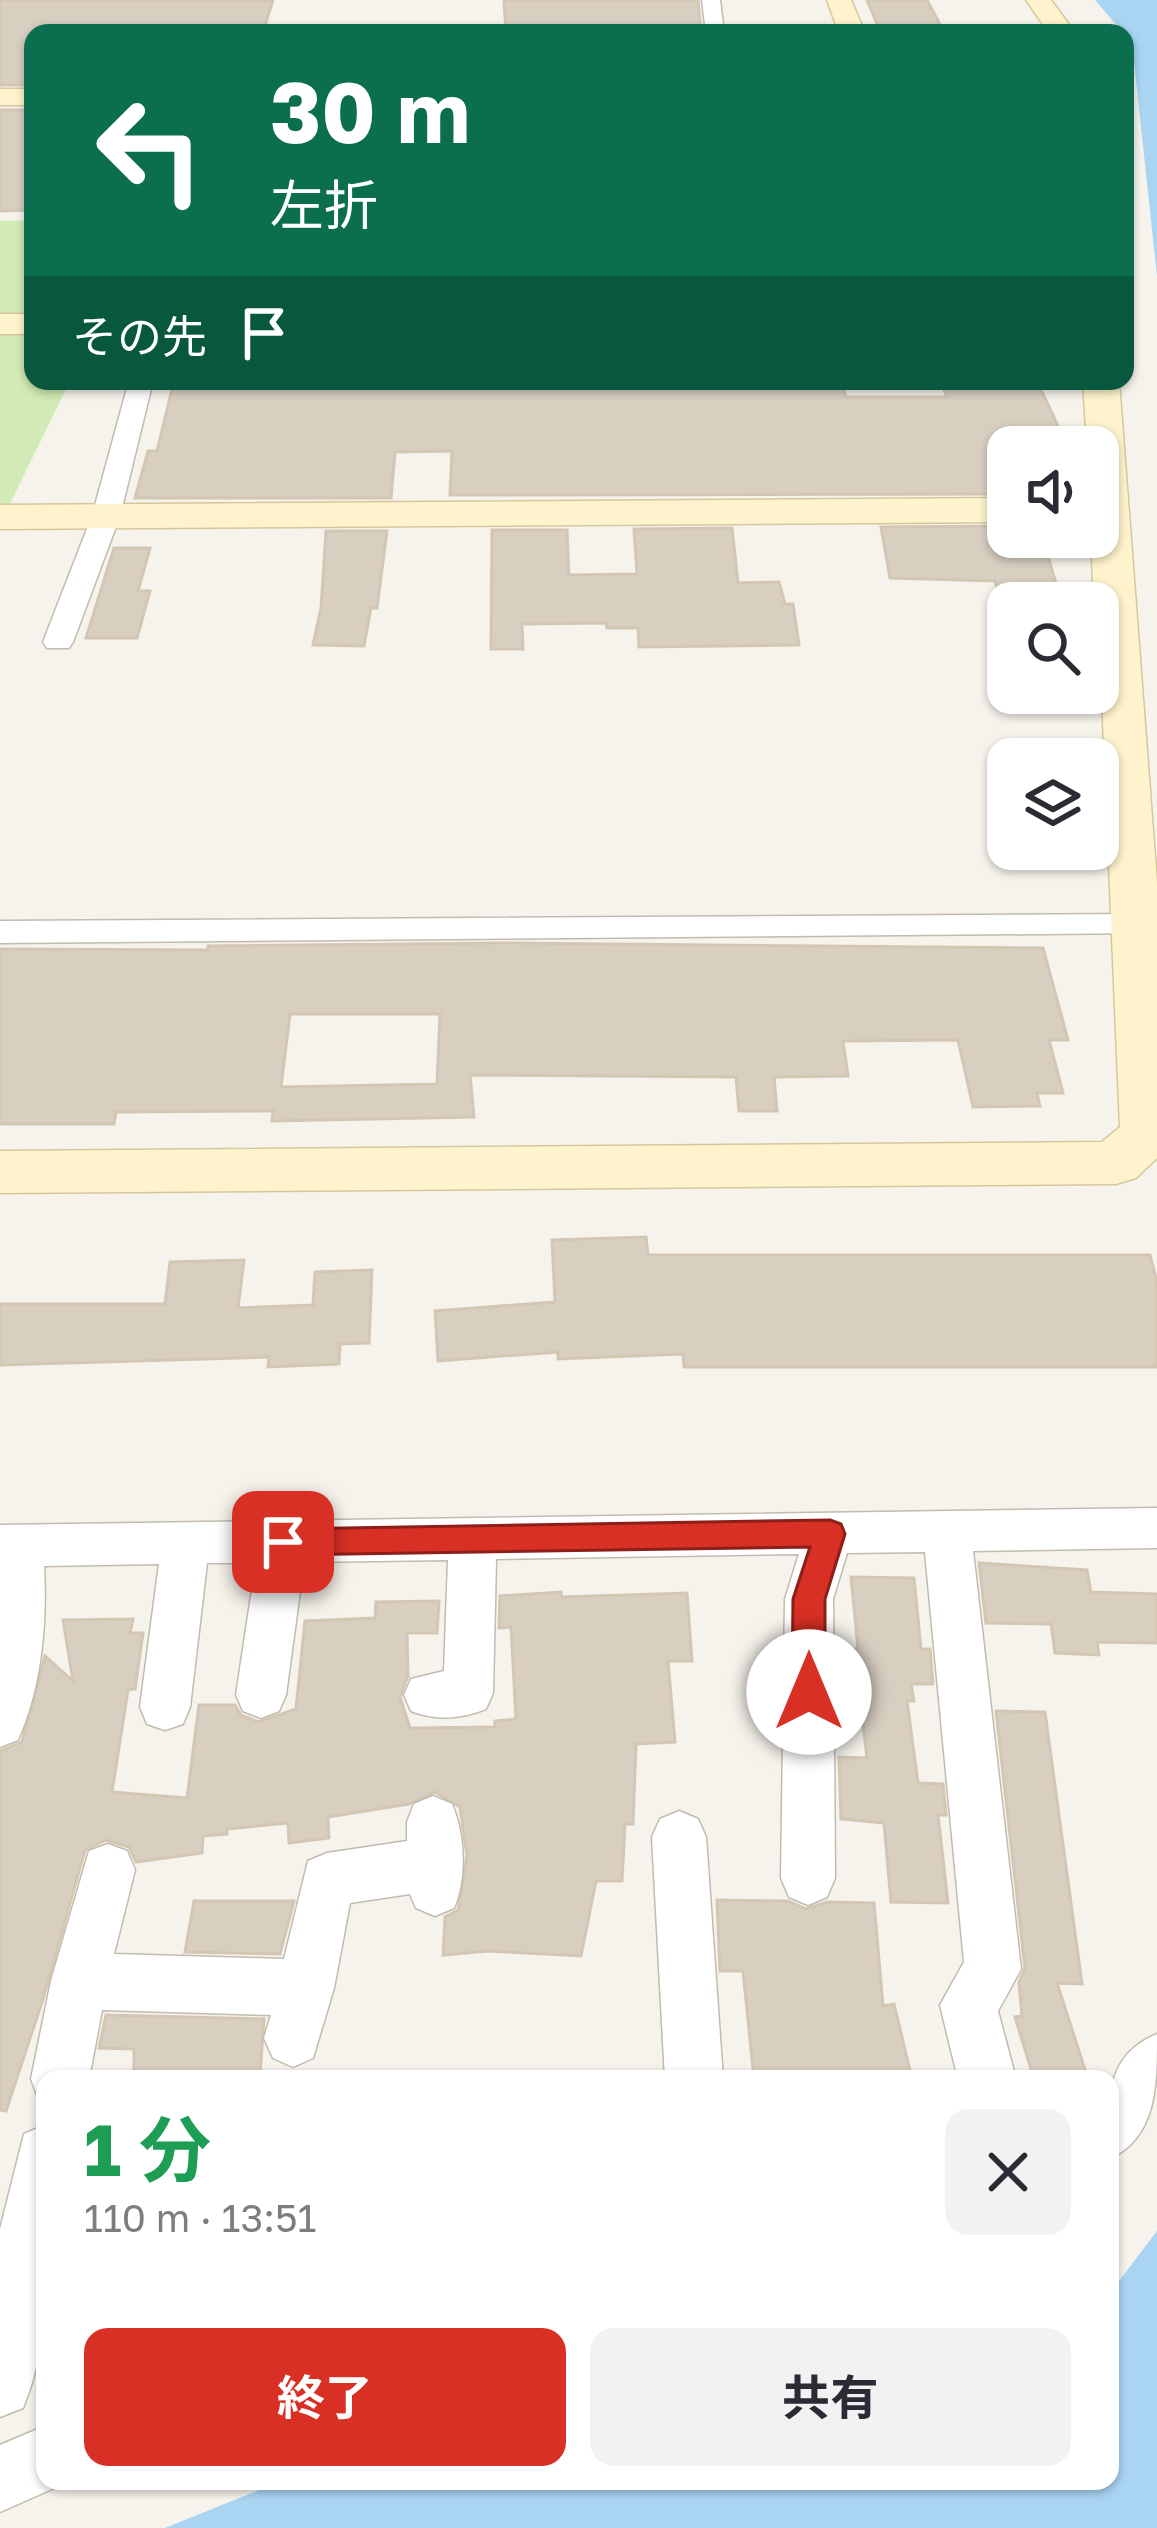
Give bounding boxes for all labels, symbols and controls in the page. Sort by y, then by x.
text: 30 m [270,61,470,161]
icon: left [72,72,228,228]
text: 左折 [270,172,378,237]
icon: arrive [231,300,297,366]
text: その先 [72,309,207,363]
map controls [987,426,1119,870]
button: sound [987,426,1119,558]
button: search [987,582,1119,714]
button: layers [987,738,1119,870]
pin [232,1491,334,1593]
icon: arrive [250,1509,316,1575]
position arrow [746,1629,872,1755]
text: 1 分 [84,2105,211,2192]
button: close [945,2109,1071,2235]
text: 110 m · 13:51 [84,2194,316,2241]
button: 終了 [84,2328,566,2466]
button: 共有 [590,2328,1071,2466]

